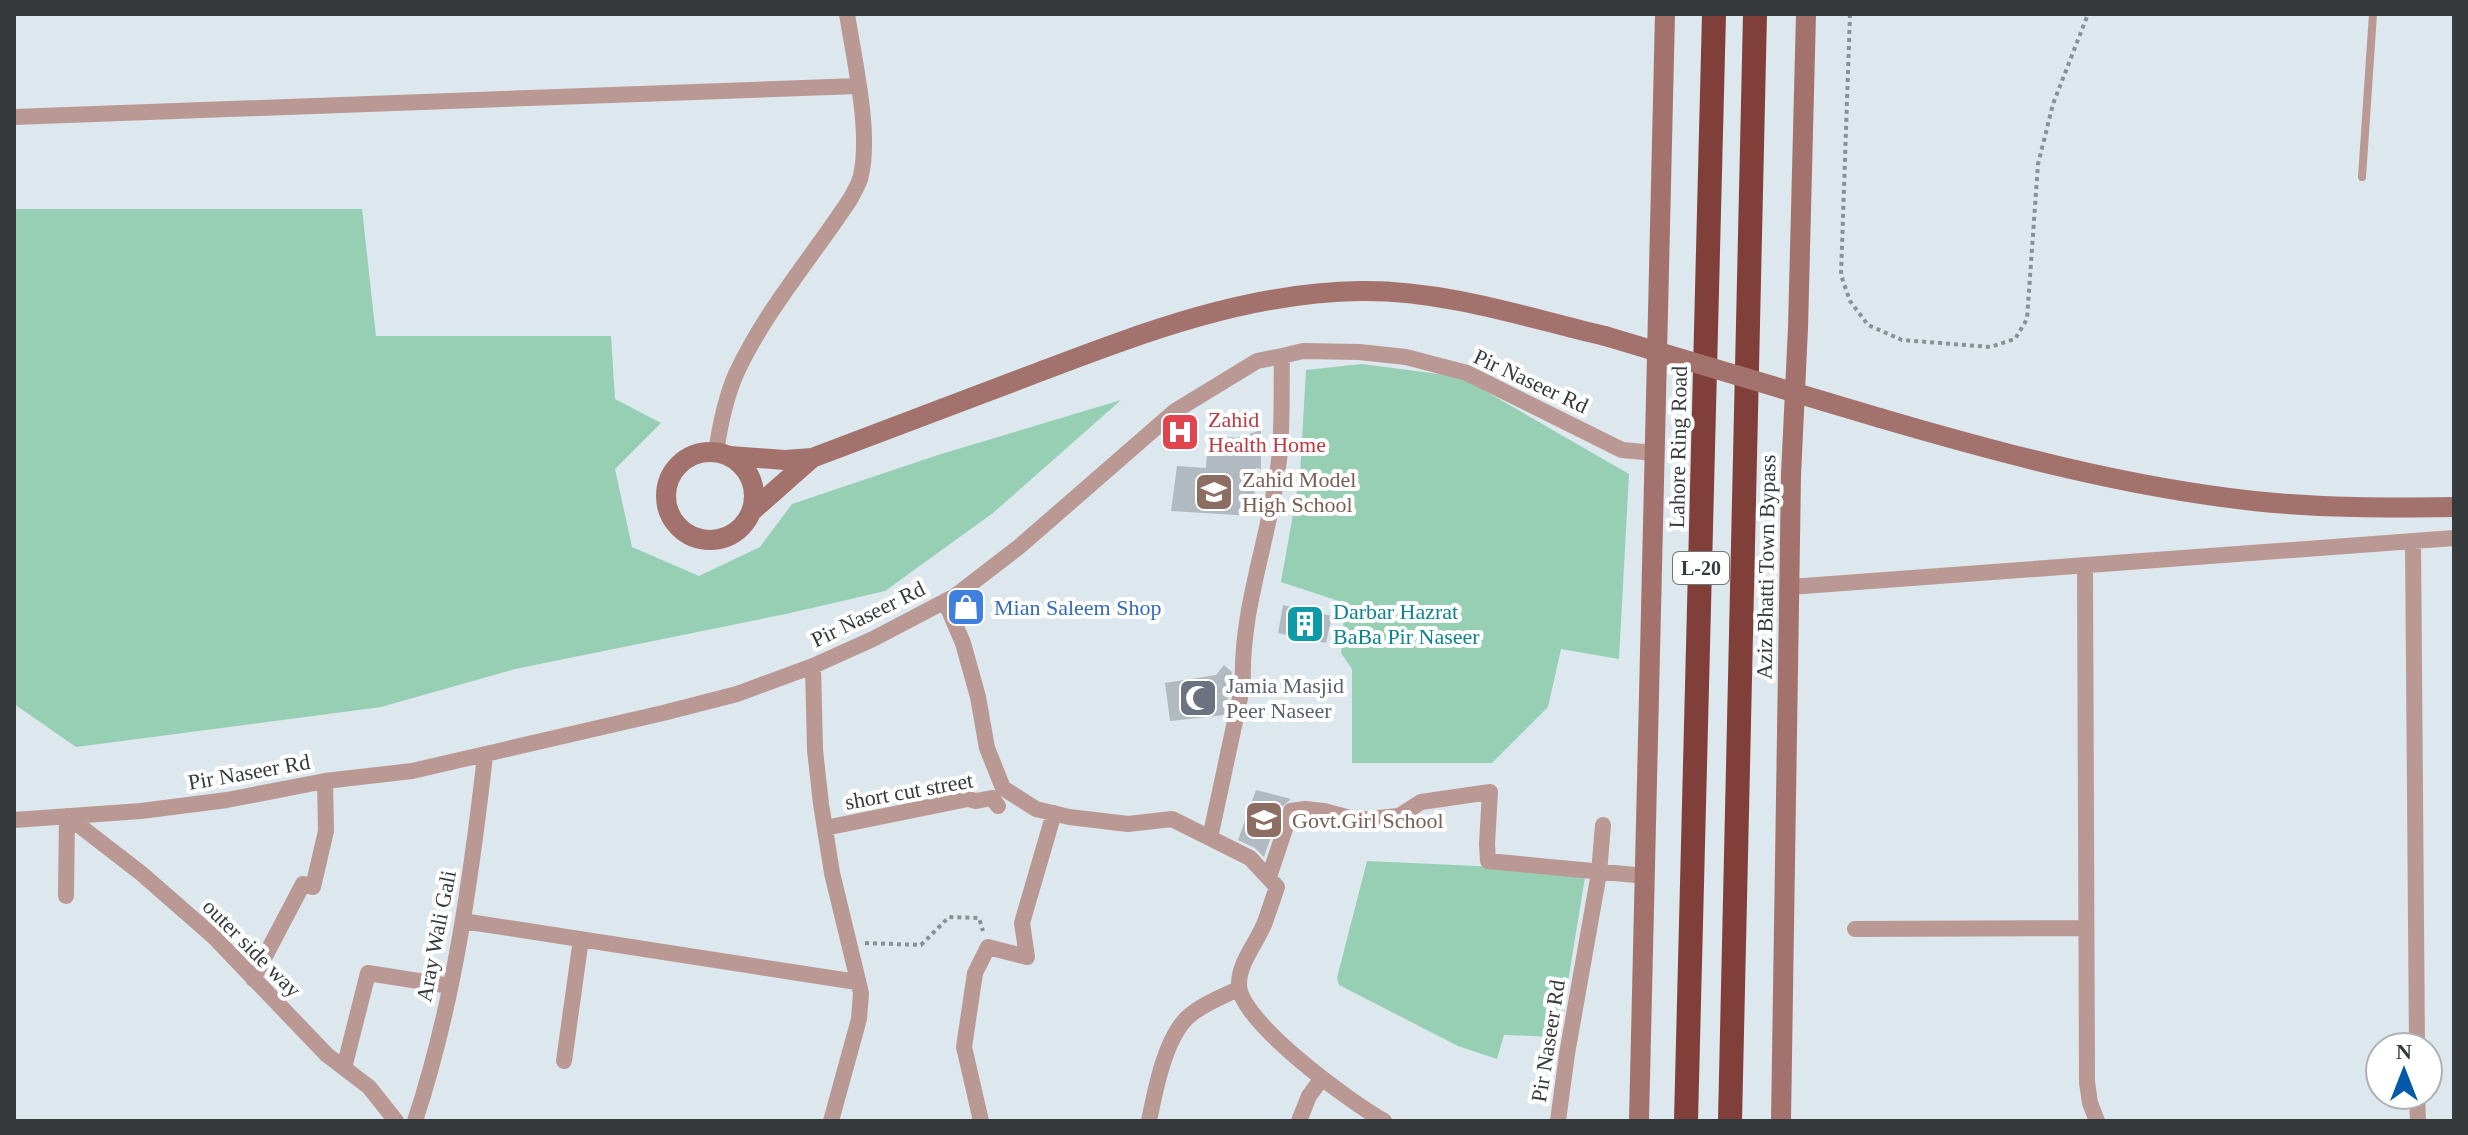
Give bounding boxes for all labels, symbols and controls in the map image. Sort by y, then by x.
street label: Pir Naseer Rd [1470,344,1592,418]
street label: Lahore Ring Road [1664,366,1692,528]
place label: Zahid Health Home [1208,407,1326,457]
hospital icon: Zahid Health Home [1159,411,1201,453]
street label: Aziz Bhatti Town Bypass [1752,454,1780,680]
place label: Zahid Model High School [1242,467,1356,517]
school or university icon: Zahid Model High School [1193,471,1235,513]
road number: L-20 [1673,552,1729,584]
street label: Pir Naseer Rd [807,576,929,652]
shop icon: Mian Saleem Shop [945,586,987,628]
place label: Mian Saleem Shop [994,595,1161,620]
place label: Darbar Hazrat BaBa Pir Naseer [1333,599,1480,649]
building icon: Darbar Hazrat BaBa Pir Naseer [1284,603,1326,645]
place label: Jamia Masjid Peer Naseer [1226,673,1344,723]
mosque icon: Jamia Masjid Peer Naseer [1177,677,1219,719]
street label: Pir Naseer Rd [186,749,312,795]
street label: short cut street [843,767,975,815]
school or university icon: Govt.Girl School [1243,799,1285,841]
place label: Govt.Girl School [1292,808,1444,833]
street label: Aray Wali Gali [411,868,461,1004]
street label: outer side way [198,894,306,1002]
street label: Pir Naseer Rd [1526,978,1570,1104]
north arrow [2364,1031,2444,1111]
text: N [2396,1039,2412,1064]

